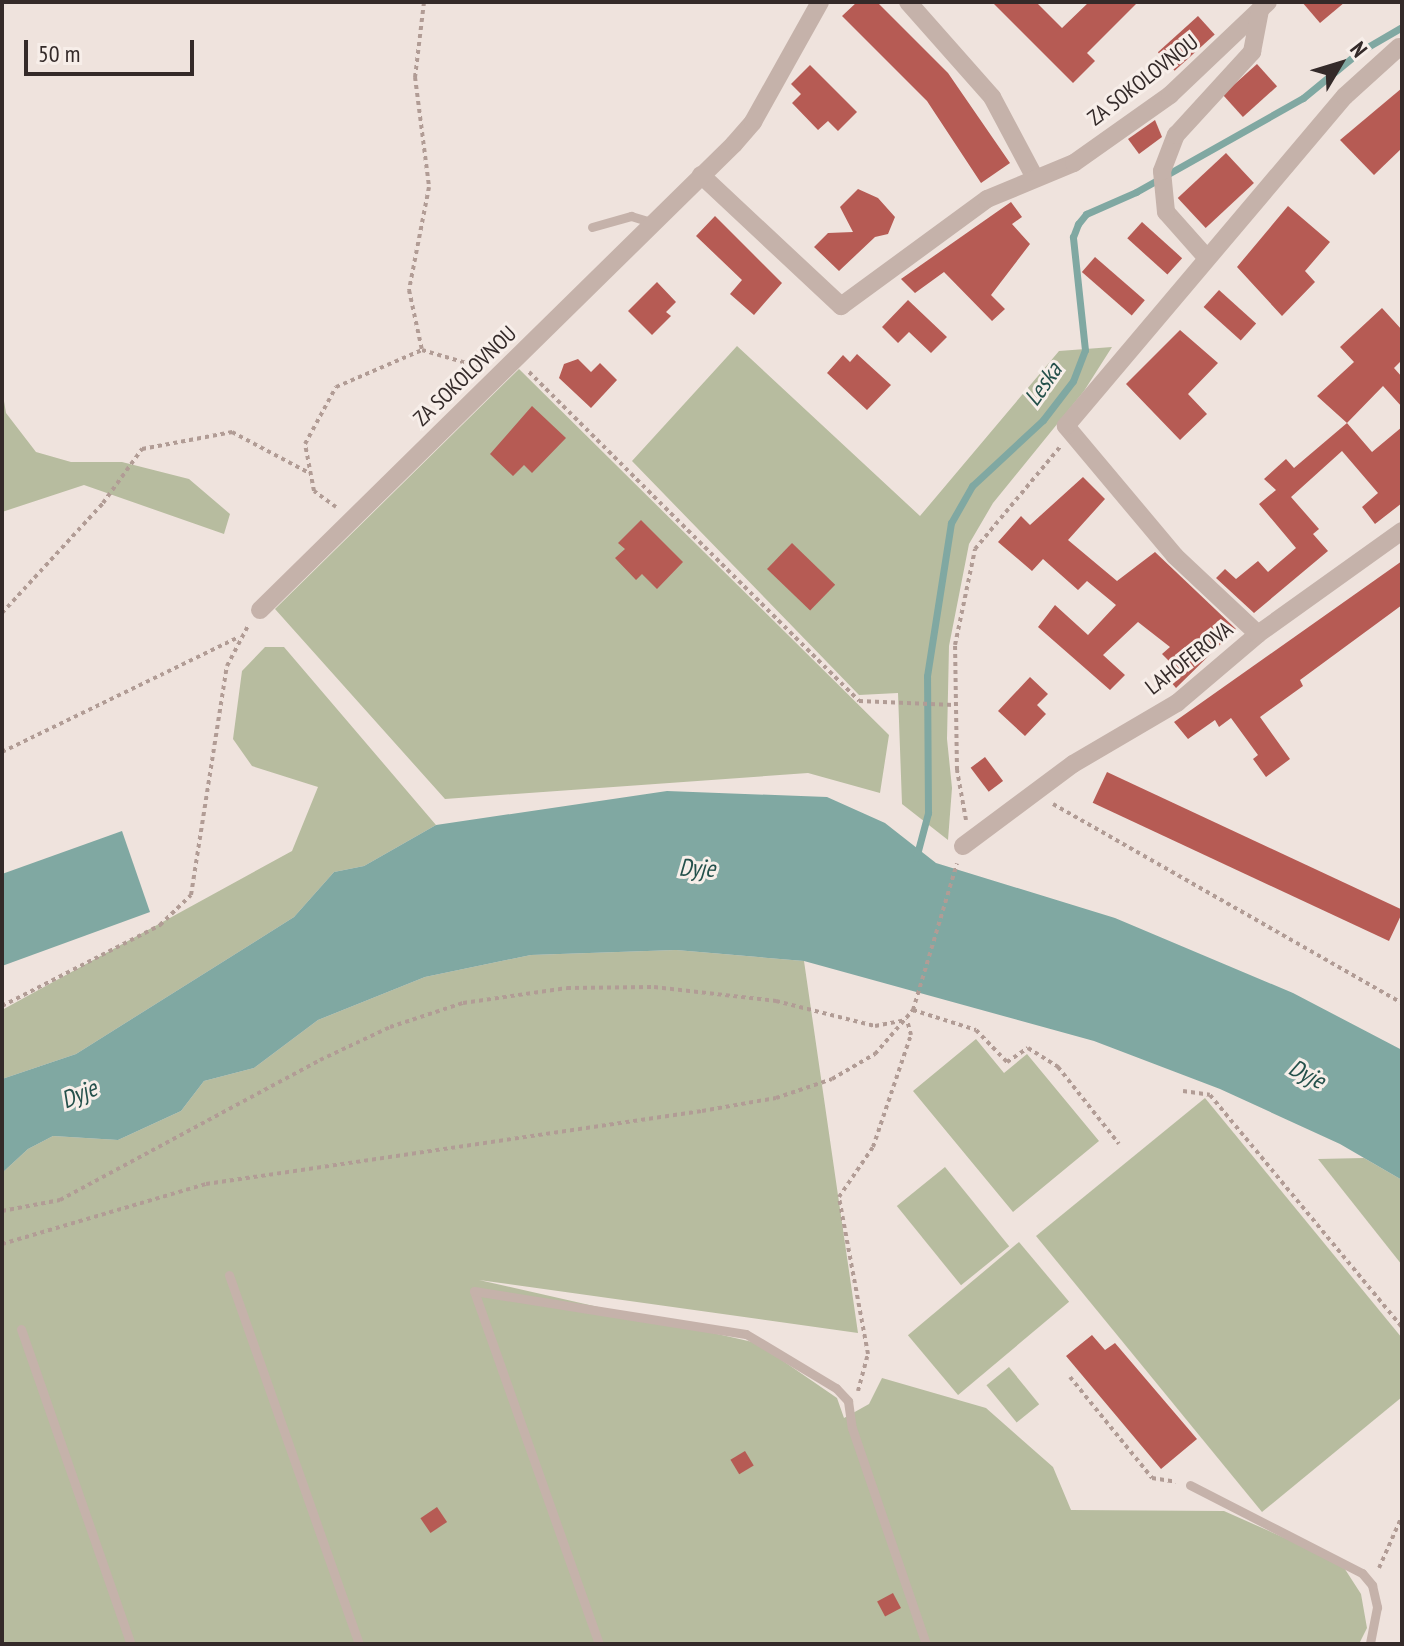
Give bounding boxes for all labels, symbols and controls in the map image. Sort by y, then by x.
scale bar [28,24,198,74]
north arrow [1300,24,1380,104]
street label: ZA SOKOLOVNOU [1082,29,1204,131]
text: N [1344,36,1374,63]
text: 50 m [38,38,80,69]
street label: ZA SOKOLOVNOU [408,320,522,432]
water label: Leska [1018,357,1068,411]
street label: LAHOFEROVA [1140,616,1238,700]
water label: Dyje [678,853,716,883]
water label: Dyje [1284,1053,1330,1095]
water label: Dyje [57,1074,101,1114]

